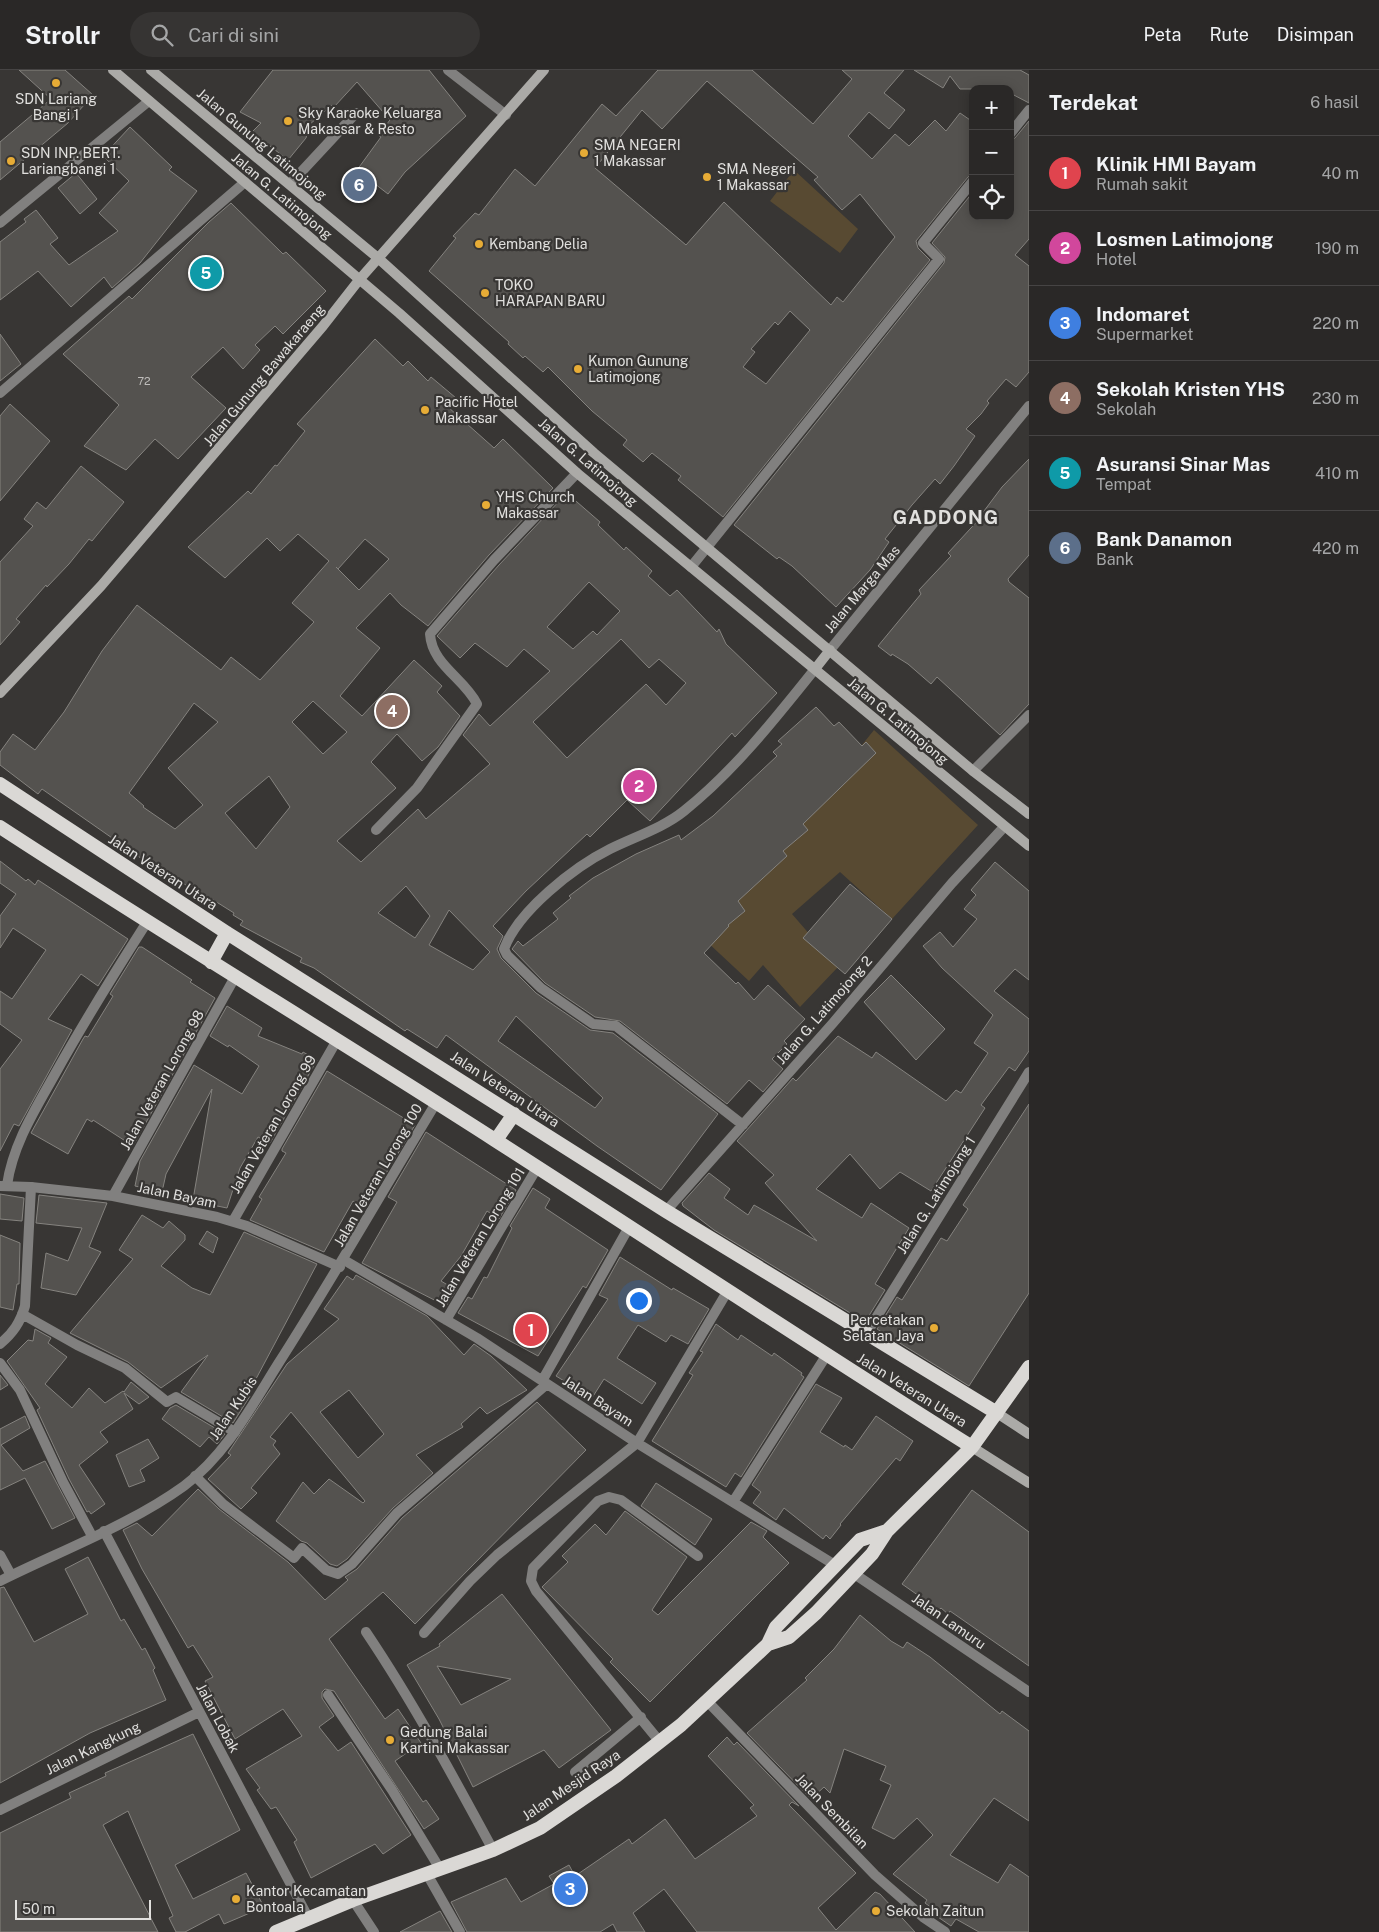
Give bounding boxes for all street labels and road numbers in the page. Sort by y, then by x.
street label: Jalan Gunung Latimojong [194,85,330,203]
street label: Jalan G. Latimojong [229,149,336,243]
street label: Jalan Gunung Bawakaraeng [200,301,328,449]
street label: Jalan G. Latimojong [535,415,641,510]
street label: Jalan Marga Mas [821,542,903,636]
street label: Jalan G. Latimojong [845,674,952,768]
street label: Jalan Veteran Utara [106,831,220,913]
street label: Jalan G. Latimojong 2 [773,953,875,1067]
street label: Jalan Veteran Lorong 98 [117,1007,207,1153]
street label: Jalan Veteran Utara [448,1048,562,1130]
street label: Jalan Veteran Lorong 99 [227,1052,319,1196]
street label: Jalan Veteran Lorong 100 [331,1101,425,1249]
street label: Jalan G. Latimojong 1 [893,1133,979,1257]
street label: Jalan Veteran Lorong 101 [432,1165,528,1309]
street label: Jalan Bayam [136,1179,218,1211]
street label: Jalan Veteran Utara [854,1350,970,1430]
street label: Jalan Bayam [560,1372,636,1430]
street label: Jalan Kubis [206,1373,260,1443]
street label: Jalan Lamuru [909,1590,989,1652]
street label: Jalan Lobak [193,1681,243,1755]
street label: Jalan Kangkung [43,1718,143,1778]
street label: Jalan Mesjid Raya [519,1746,623,1824]
street label: Jalan Sembilan [792,1770,872,1852]

